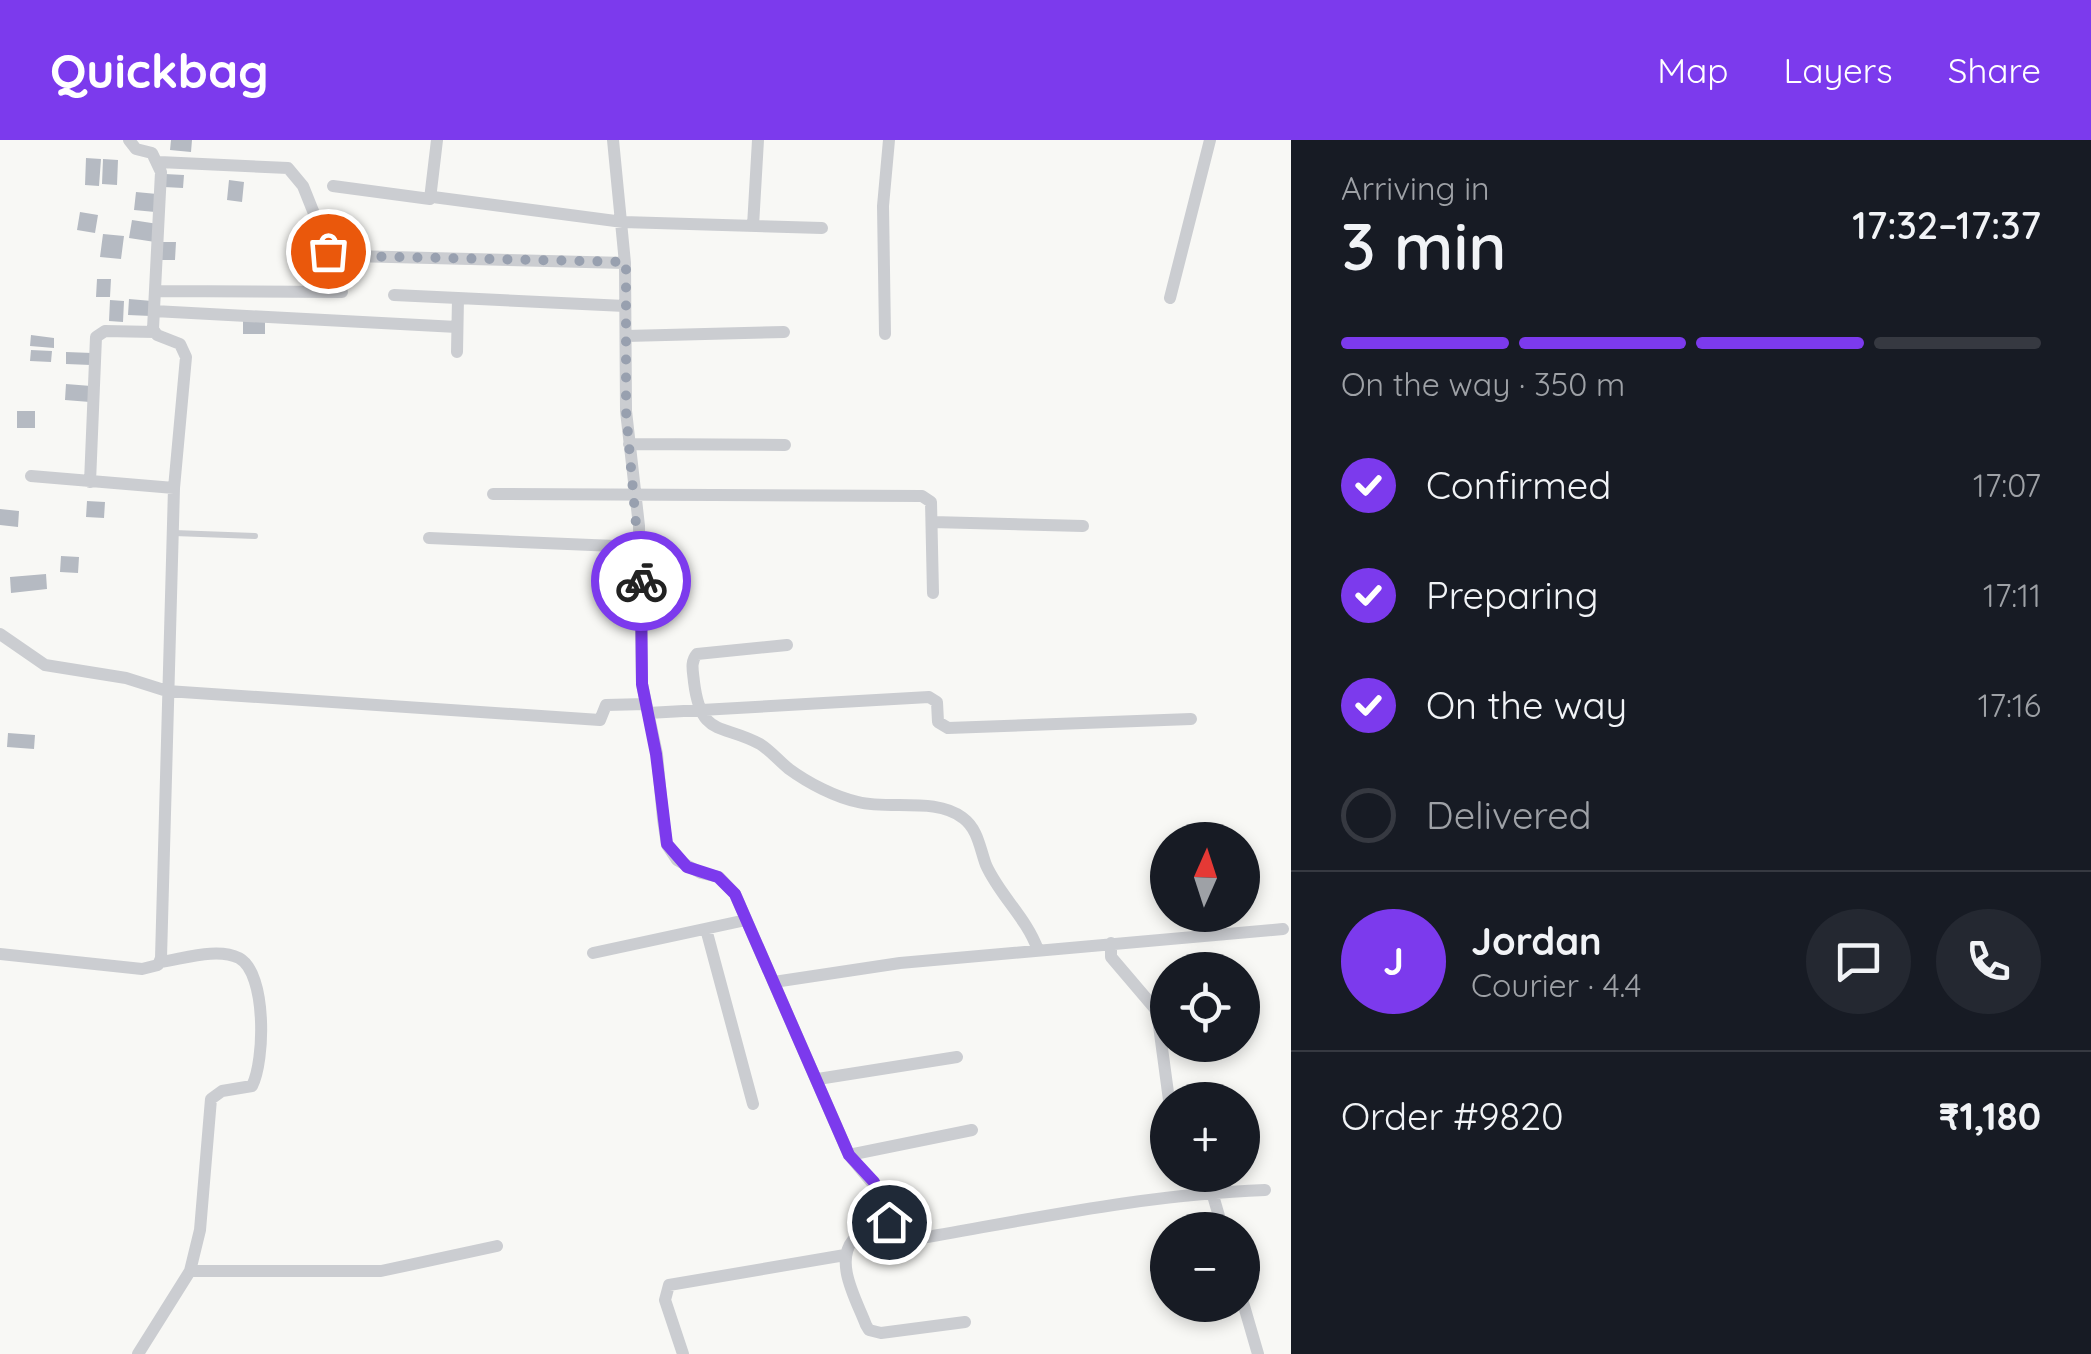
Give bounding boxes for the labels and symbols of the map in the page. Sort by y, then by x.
pin [286,209,371,294]
courier [591,531,691,631]
north arrow [1150,822,1260,932]
pin [847,1180,932,1265]

